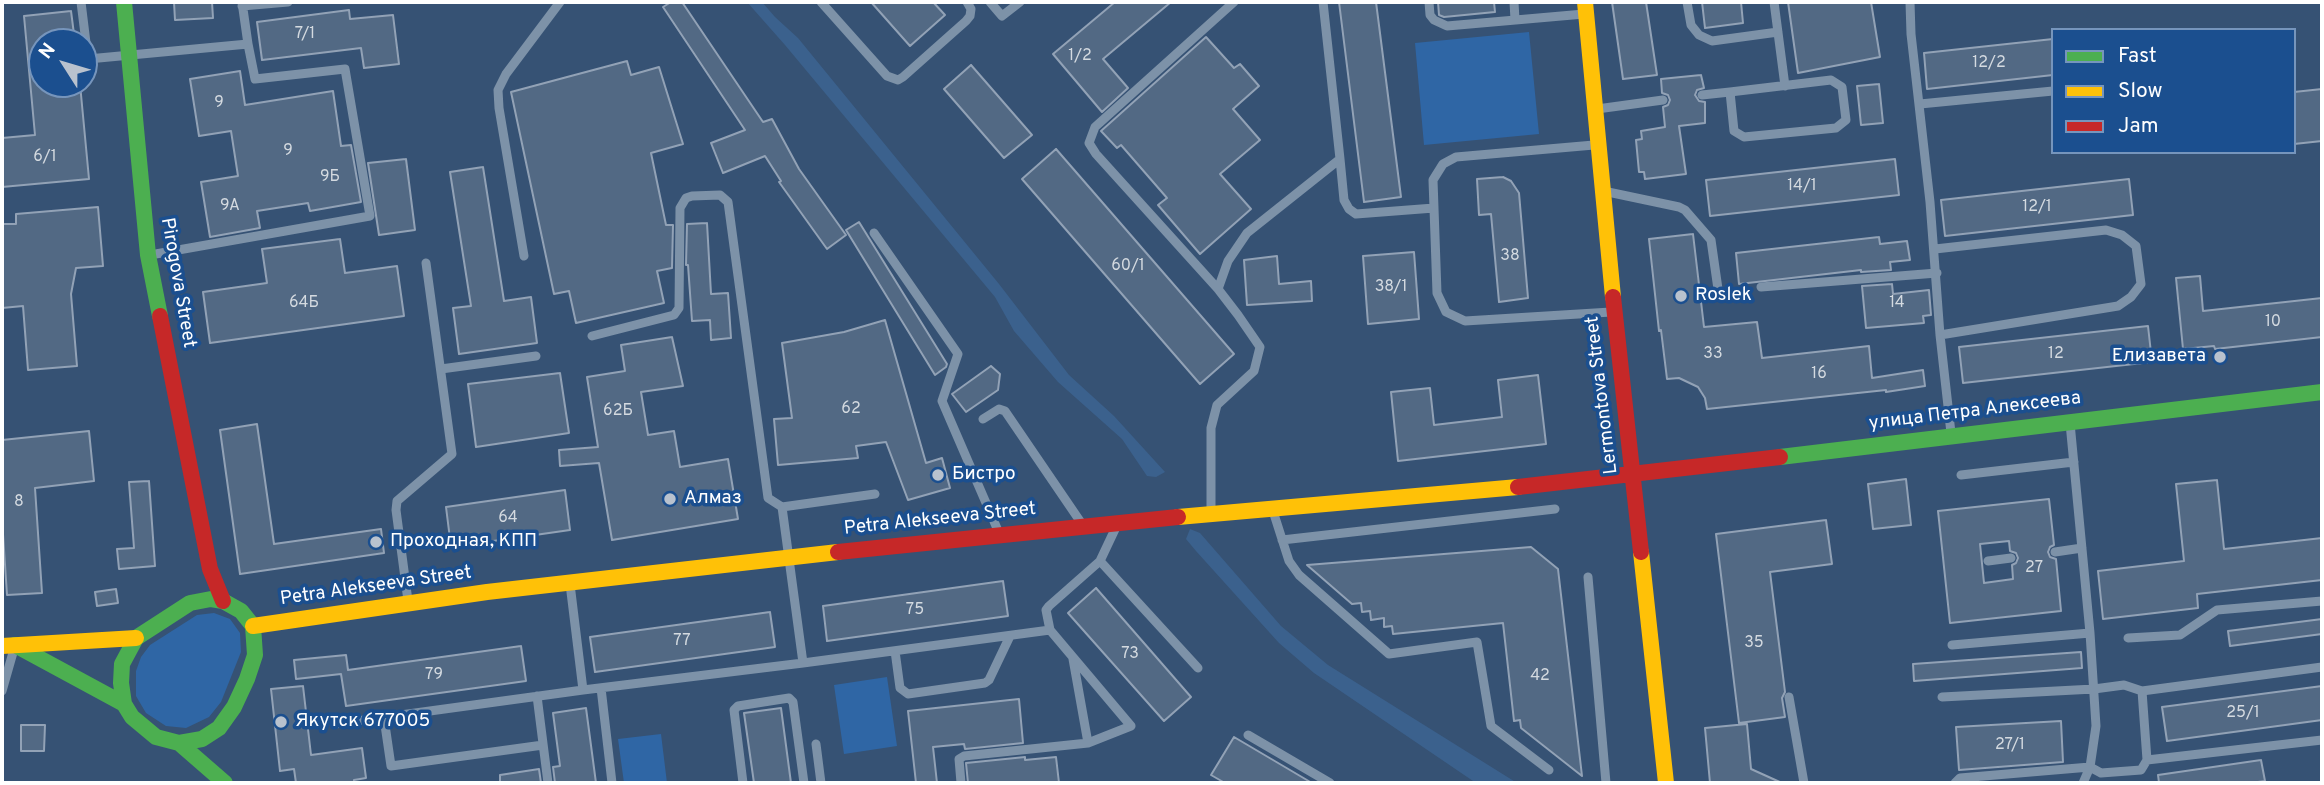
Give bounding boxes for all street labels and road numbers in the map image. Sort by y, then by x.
street label: Pirogova Street [154,216,200,350]
street label: Lermontova Street [1582,315,1624,475]
street label: улица Петра Алексеева [1868,388,2082,436]
street label: Petra Alekseeva Street [843,499,1037,541]
street label: Petra Alekseeva Street [279,562,473,612]

